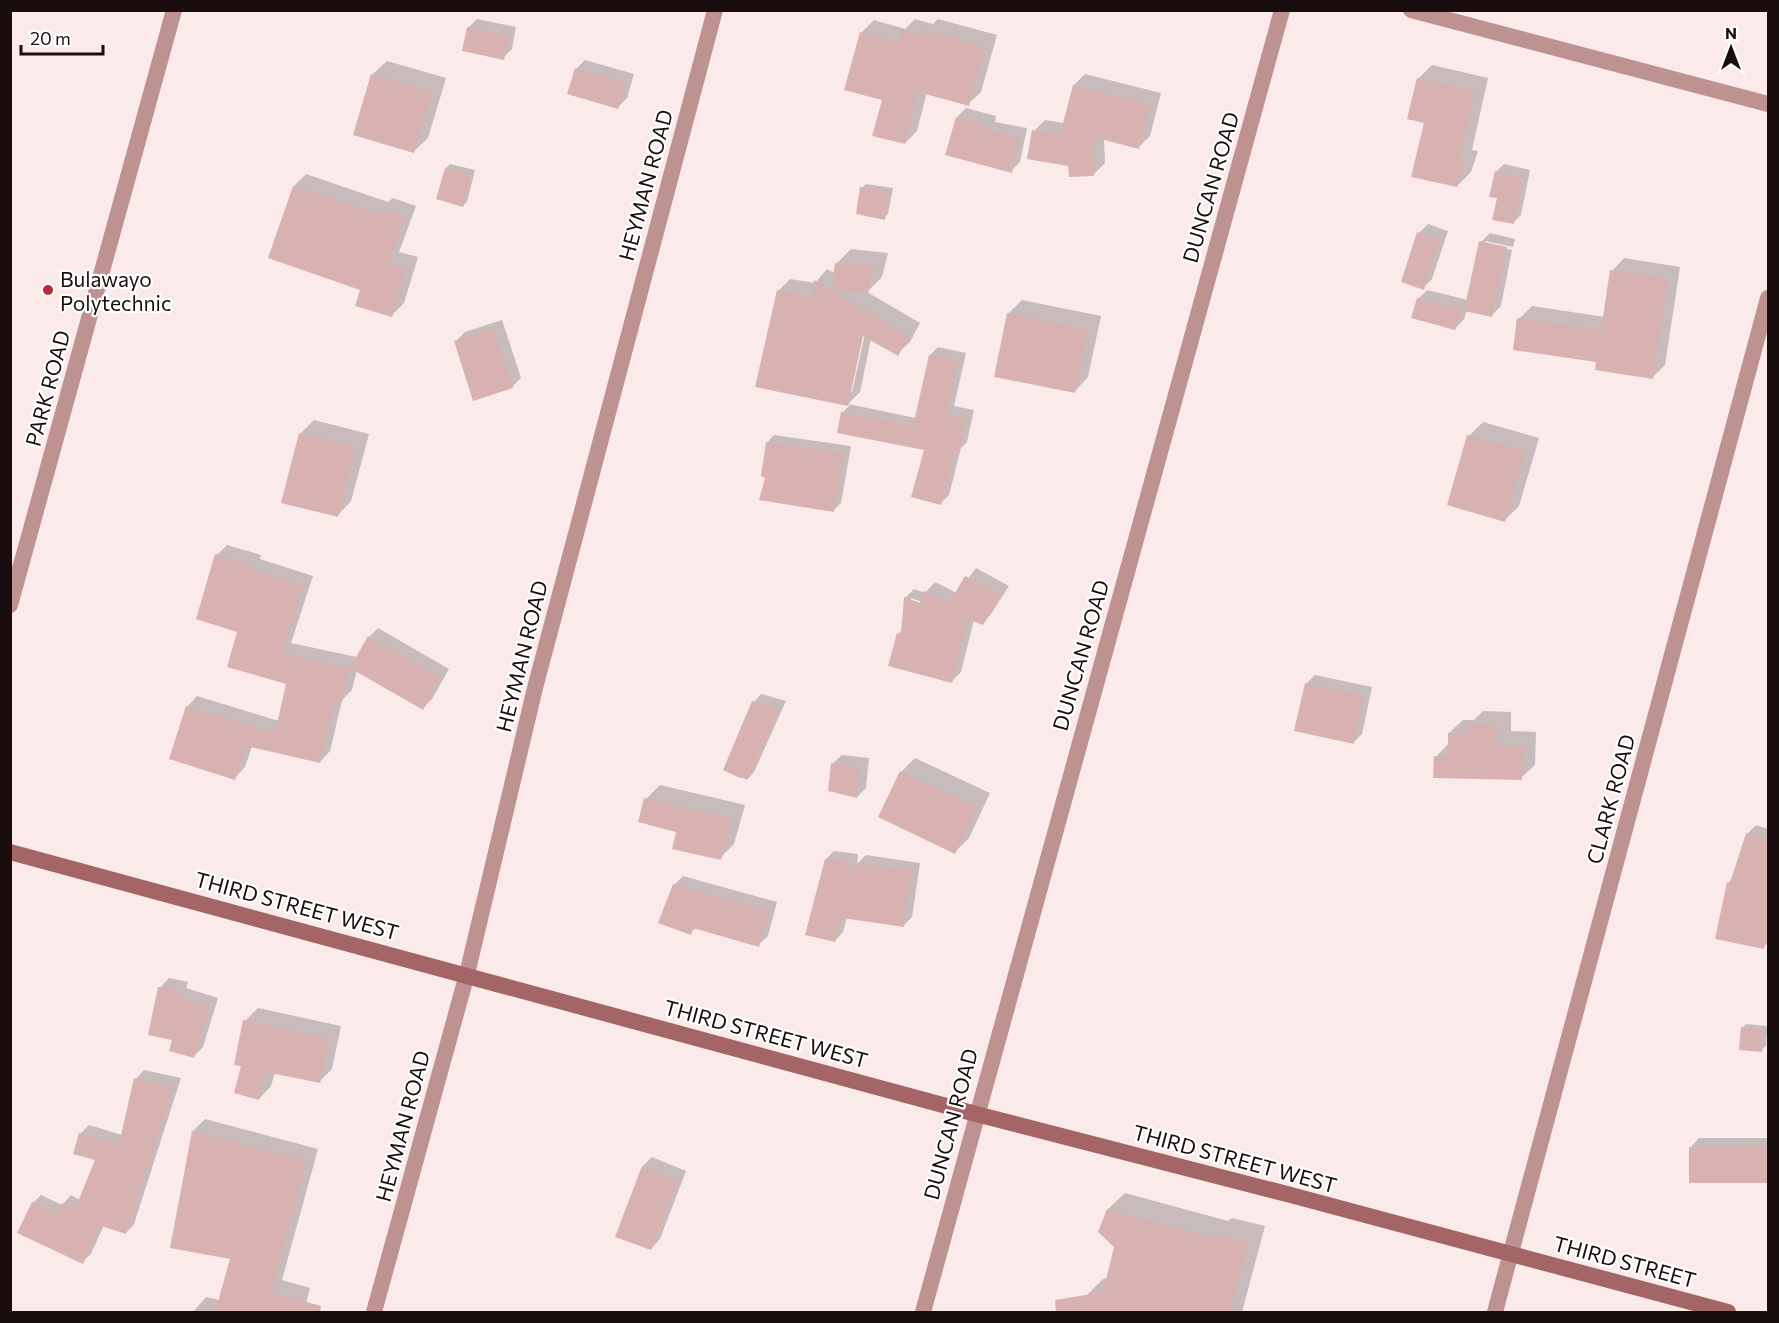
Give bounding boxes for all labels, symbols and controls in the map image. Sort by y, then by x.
scale bar [21,18,104,56]
north arrow [1701,18,1761,78]
text: N [1725,23,1737,42]
text: 20 m [30,27,71,49]
street label: HEYMAN ROAD [613,107,677,263]
street label: DUNCAN ROAD [1177,109,1243,265]
place label: Bulawayo Polytechnic [60,266,171,315]
marker: Bulawayo Polytechnic [41,283,55,297]
street label: PARK ROAD [20,327,74,449]
street label: DUNCAN ROAD [1047,577,1113,733]
street label: HEYMAN ROAD [490,578,552,734]
street label: CLARK ROAD [1581,731,1639,867]
street label: THIRD STREET WEST [192,866,402,944]
street label: THIRD STREET WEST [661,994,871,1072]
street label: DUNCAN ROAD [918,1046,982,1202]
street label: HEYMAN ROAD [370,1048,434,1204]
street label: THIRD STREET WEST [1130,1119,1340,1197]
street label: THIRD STREET [1551,1230,1699,1292]

